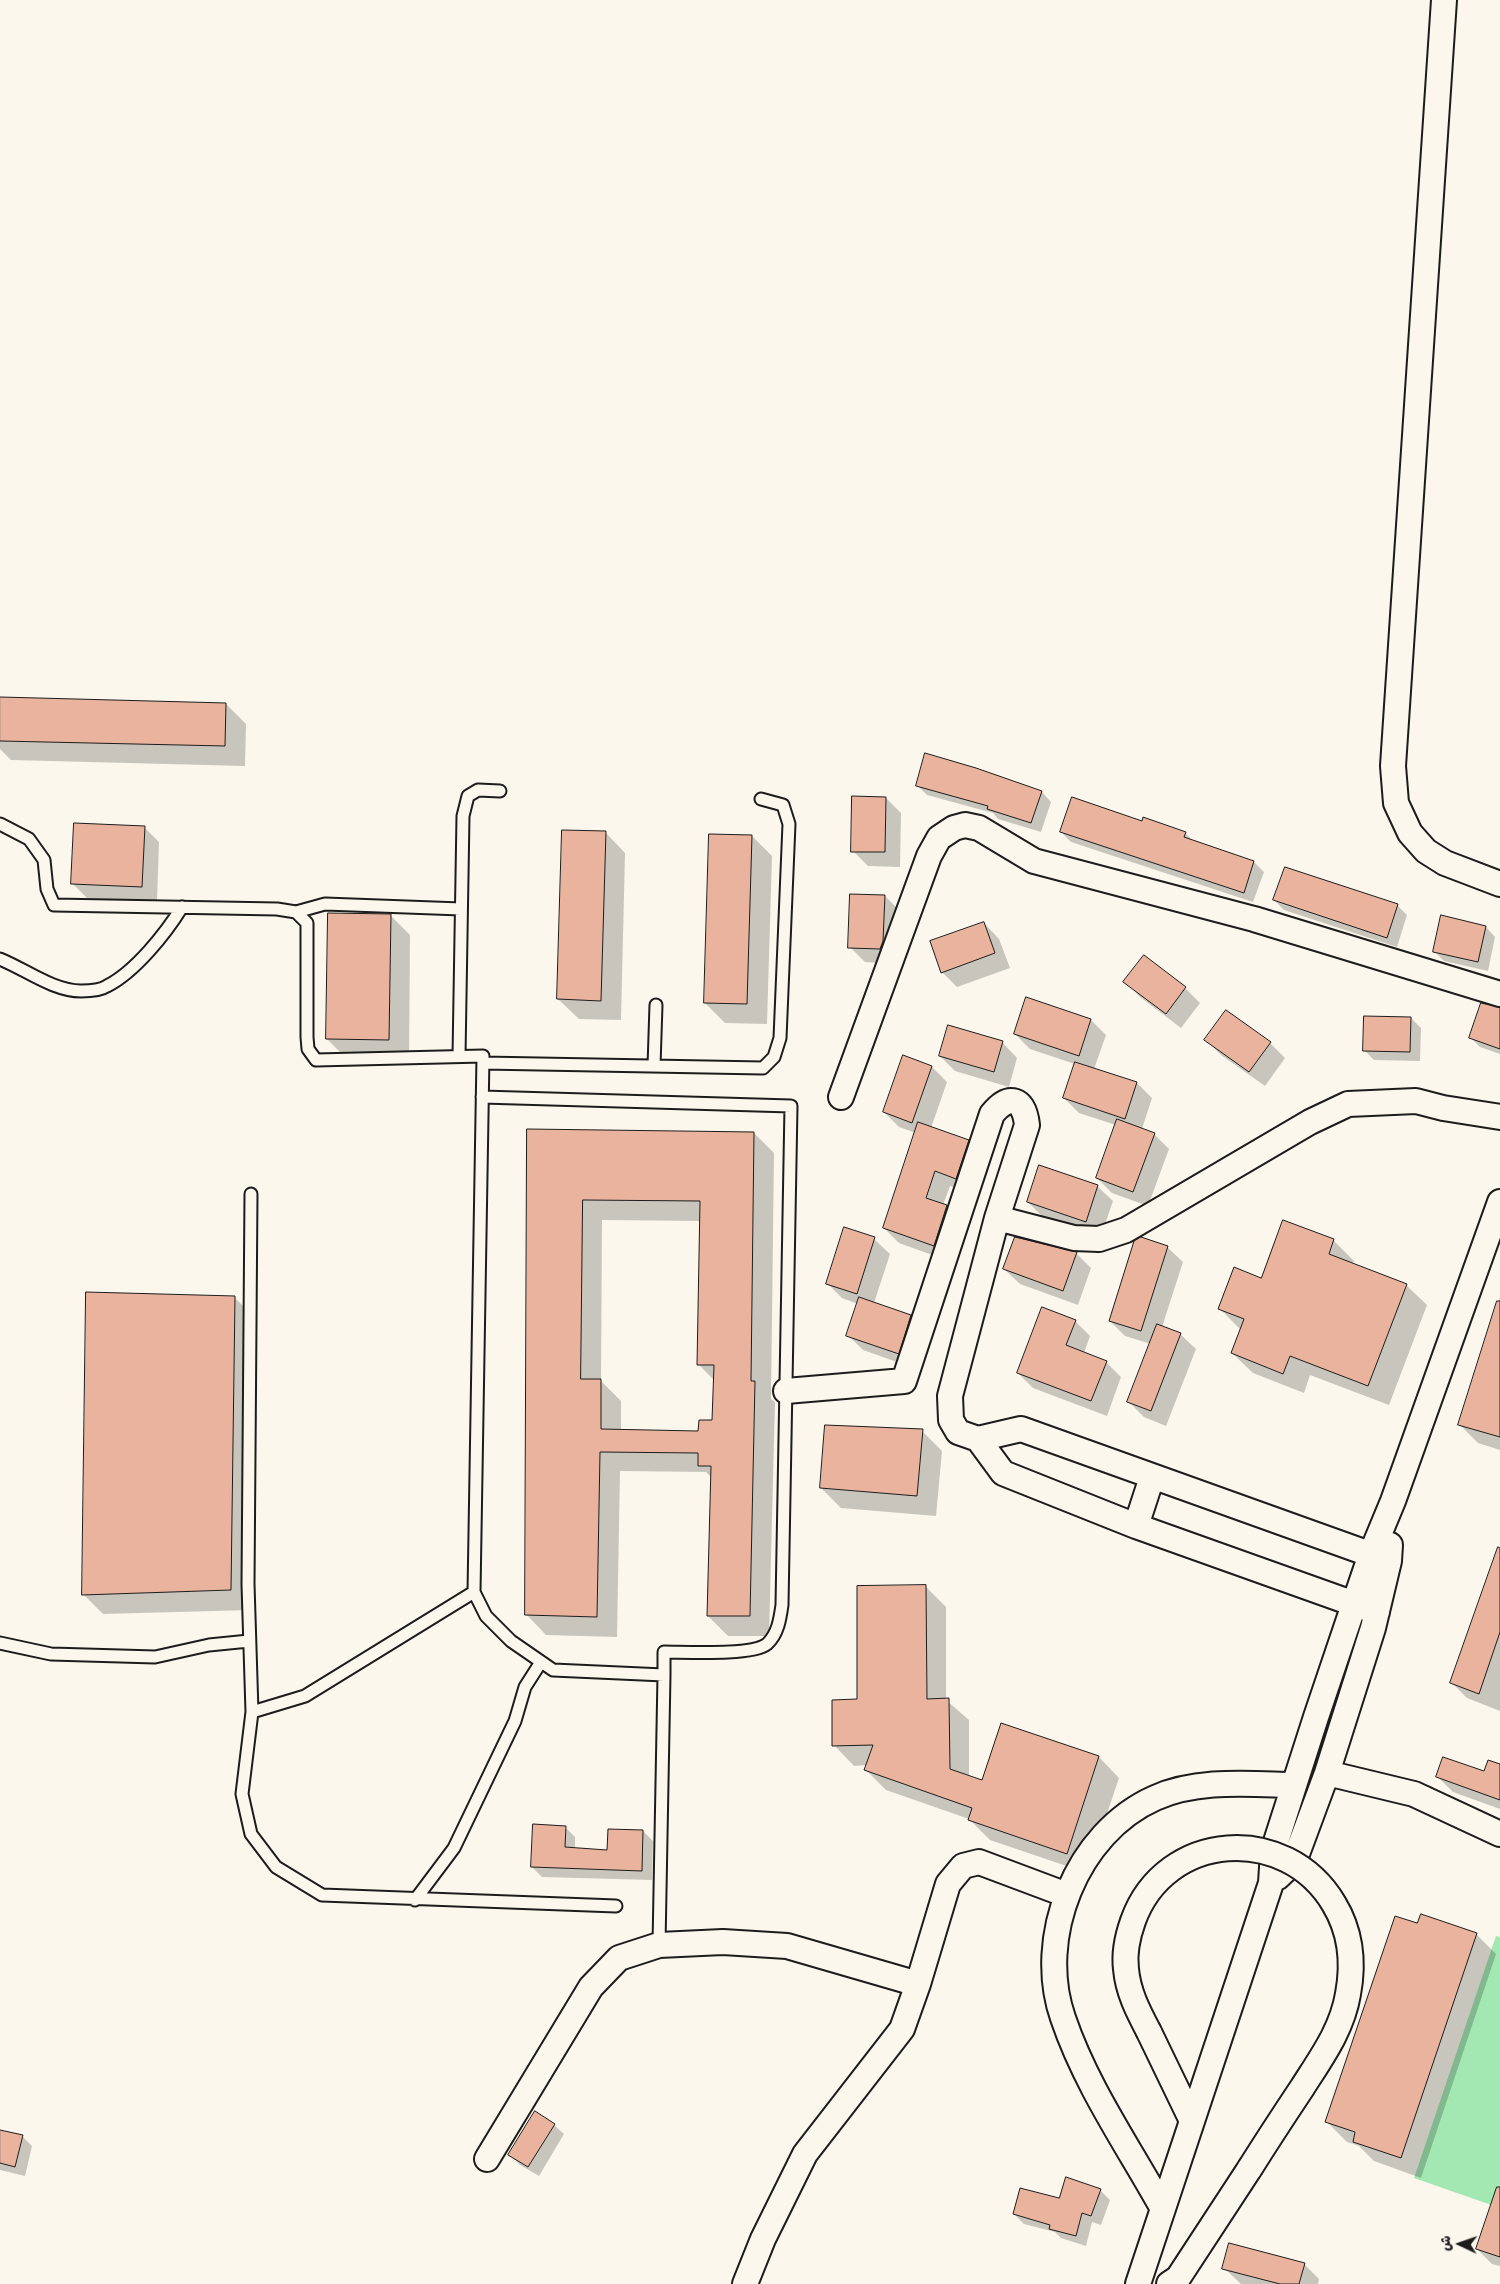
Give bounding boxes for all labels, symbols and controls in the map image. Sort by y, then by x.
north arrow [1435,2219,1485,2269]
text: ش [1435,2235,1454,2251]

